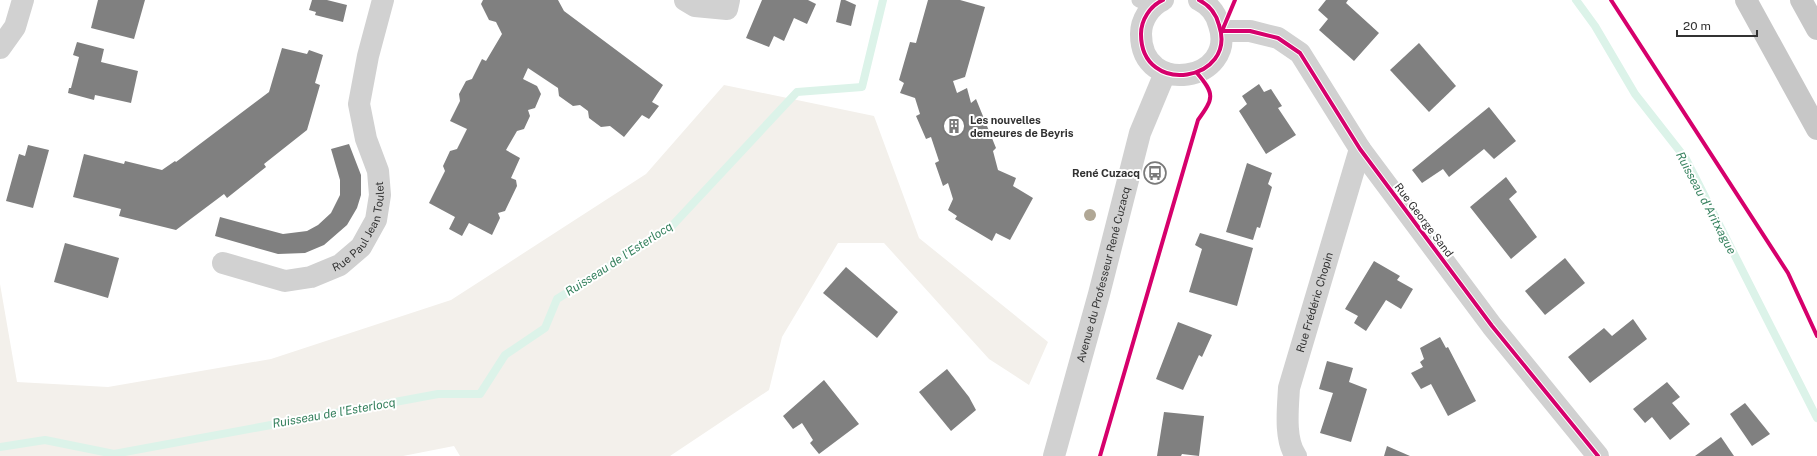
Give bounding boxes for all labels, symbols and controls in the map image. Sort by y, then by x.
scale bar [1677,12,1757,38]
text: 20 m [1683,19,1711,33]
building icon: Les nouvelles demeures de Beyris [941,113,967,139]
place label: Les nouvelles demeures de Beyris [970,114,1074,139]
water label: Ruisseau d'Aritxague [1673,149,1739,257]
bus stop icon: René Cuzacq [1142,160,1168,186]
place label: René Cuzacq [1072,167,1140,179]
street label: Rue Paul Jean Toulet [330,181,386,274]
street label: Rue George Sand [1392,181,1456,259]
street label: Avenue du Professeur René Cuzacq [1074,185,1132,364]
water label: Ruisseau de l'Esterlocq [563,219,675,299]
street label: Rue Frédéric Chopin [1294,251,1335,354]
water label: Ruisseau de l'Esterlocq [271,395,397,431]

